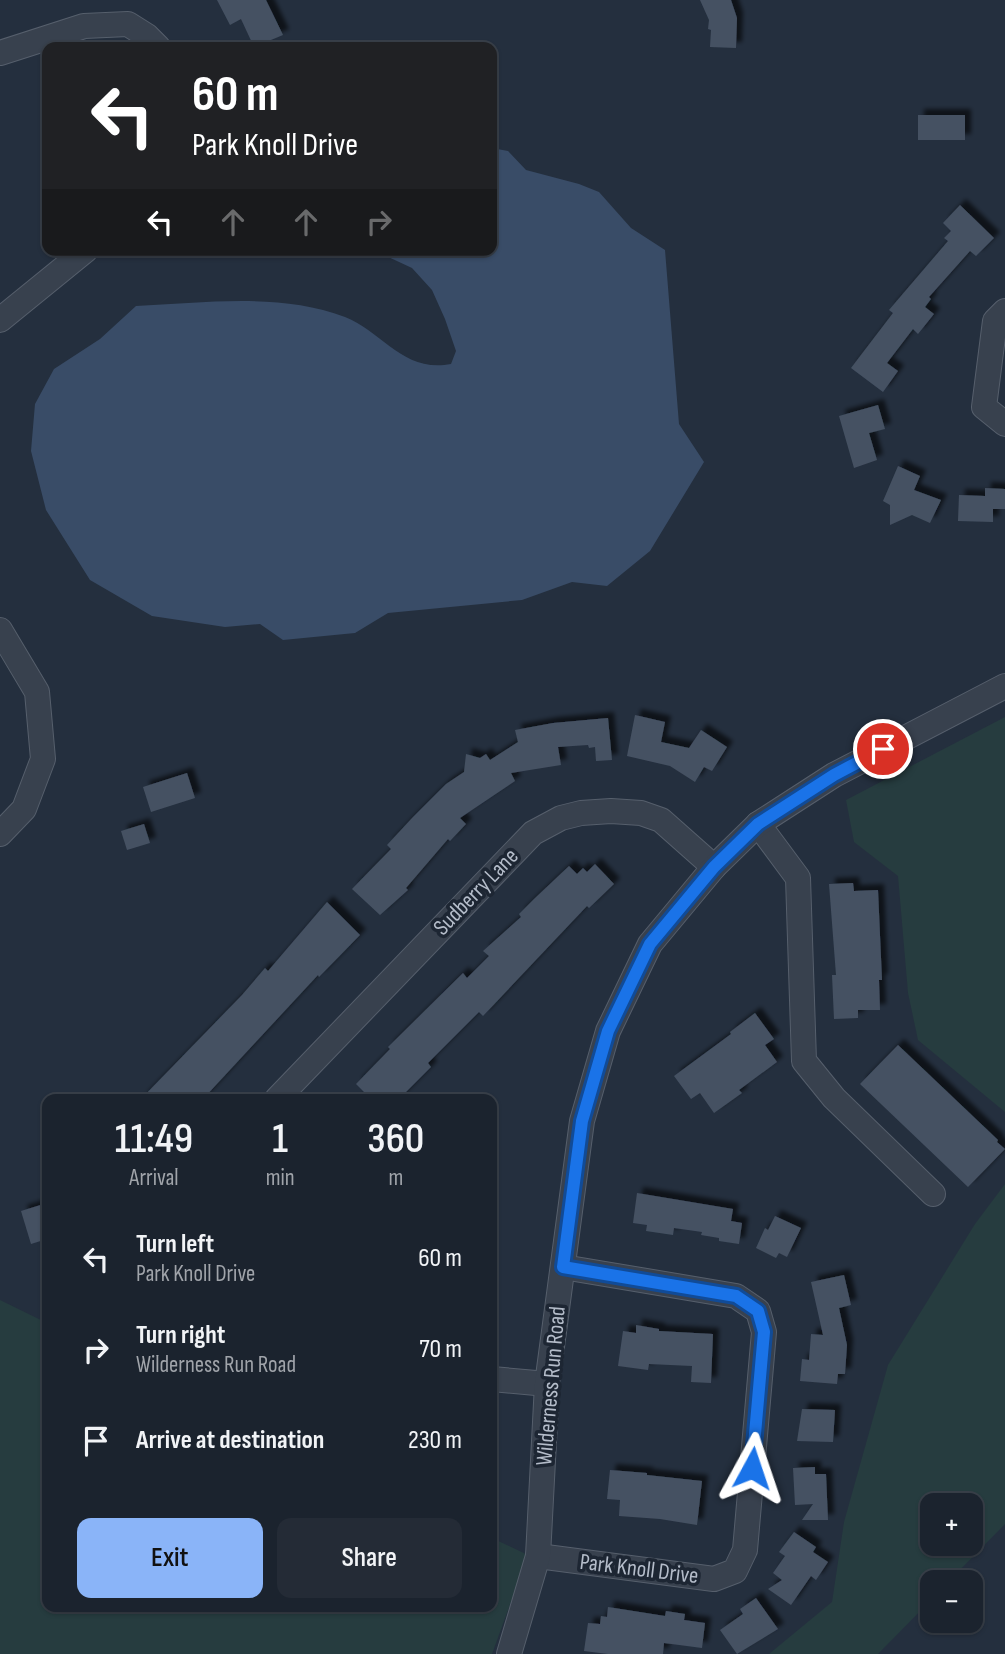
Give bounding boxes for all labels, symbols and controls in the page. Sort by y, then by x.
text: 60 m [192,66,279,125]
icon: left [77,70,168,161]
text: Park Knoll Drive [192,126,358,165]
icon: left [141,203,179,241]
icon: ahead [214,203,252,241]
icon: ahead [287,203,325,241]
icon: right [360,203,398,241]
pin [853,719,913,779]
icon: arrive [864,730,902,768]
street label: Sudberry Lane [428,843,524,941]
text: 11:49 [115,1114,193,1165]
text: 1 [272,1114,288,1165]
text: 360 [367,1114,424,1165]
text: Arrival [129,1164,179,1192]
text: min [266,1164,295,1192]
text: m [388,1164,403,1192]
text: Turn left [136,1229,214,1260]
icon: left [77,1240,115,1278]
text: 60 m [418,1243,462,1274]
text: Park Knoll Drive [136,1260,255,1288]
street label: Wilderness Run Road [530,1305,572,1467]
text: Turn right [136,1320,225,1351]
icon: right [77,1331,115,1369]
text: 70 m [419,1334,462,1365]
text: Wilderness Run Road [136,1351,296,1379]
icon: arrive [77,1422,115,1460]
text: Arrive at destination [136,1425,324,1456]
text: 230 m [408,1425,462,1456]
position arrow [715,1431,789,1505]
map controls [920,1493,983,1633]
button: + [920,1493,983,1556]
button: Exit [77,1518,263,1598]
button: Share [277,1518,462,1598]
street label: Park Knoll Drive [578,1548,700,1590]
button: − [920,1570,983,1633]

